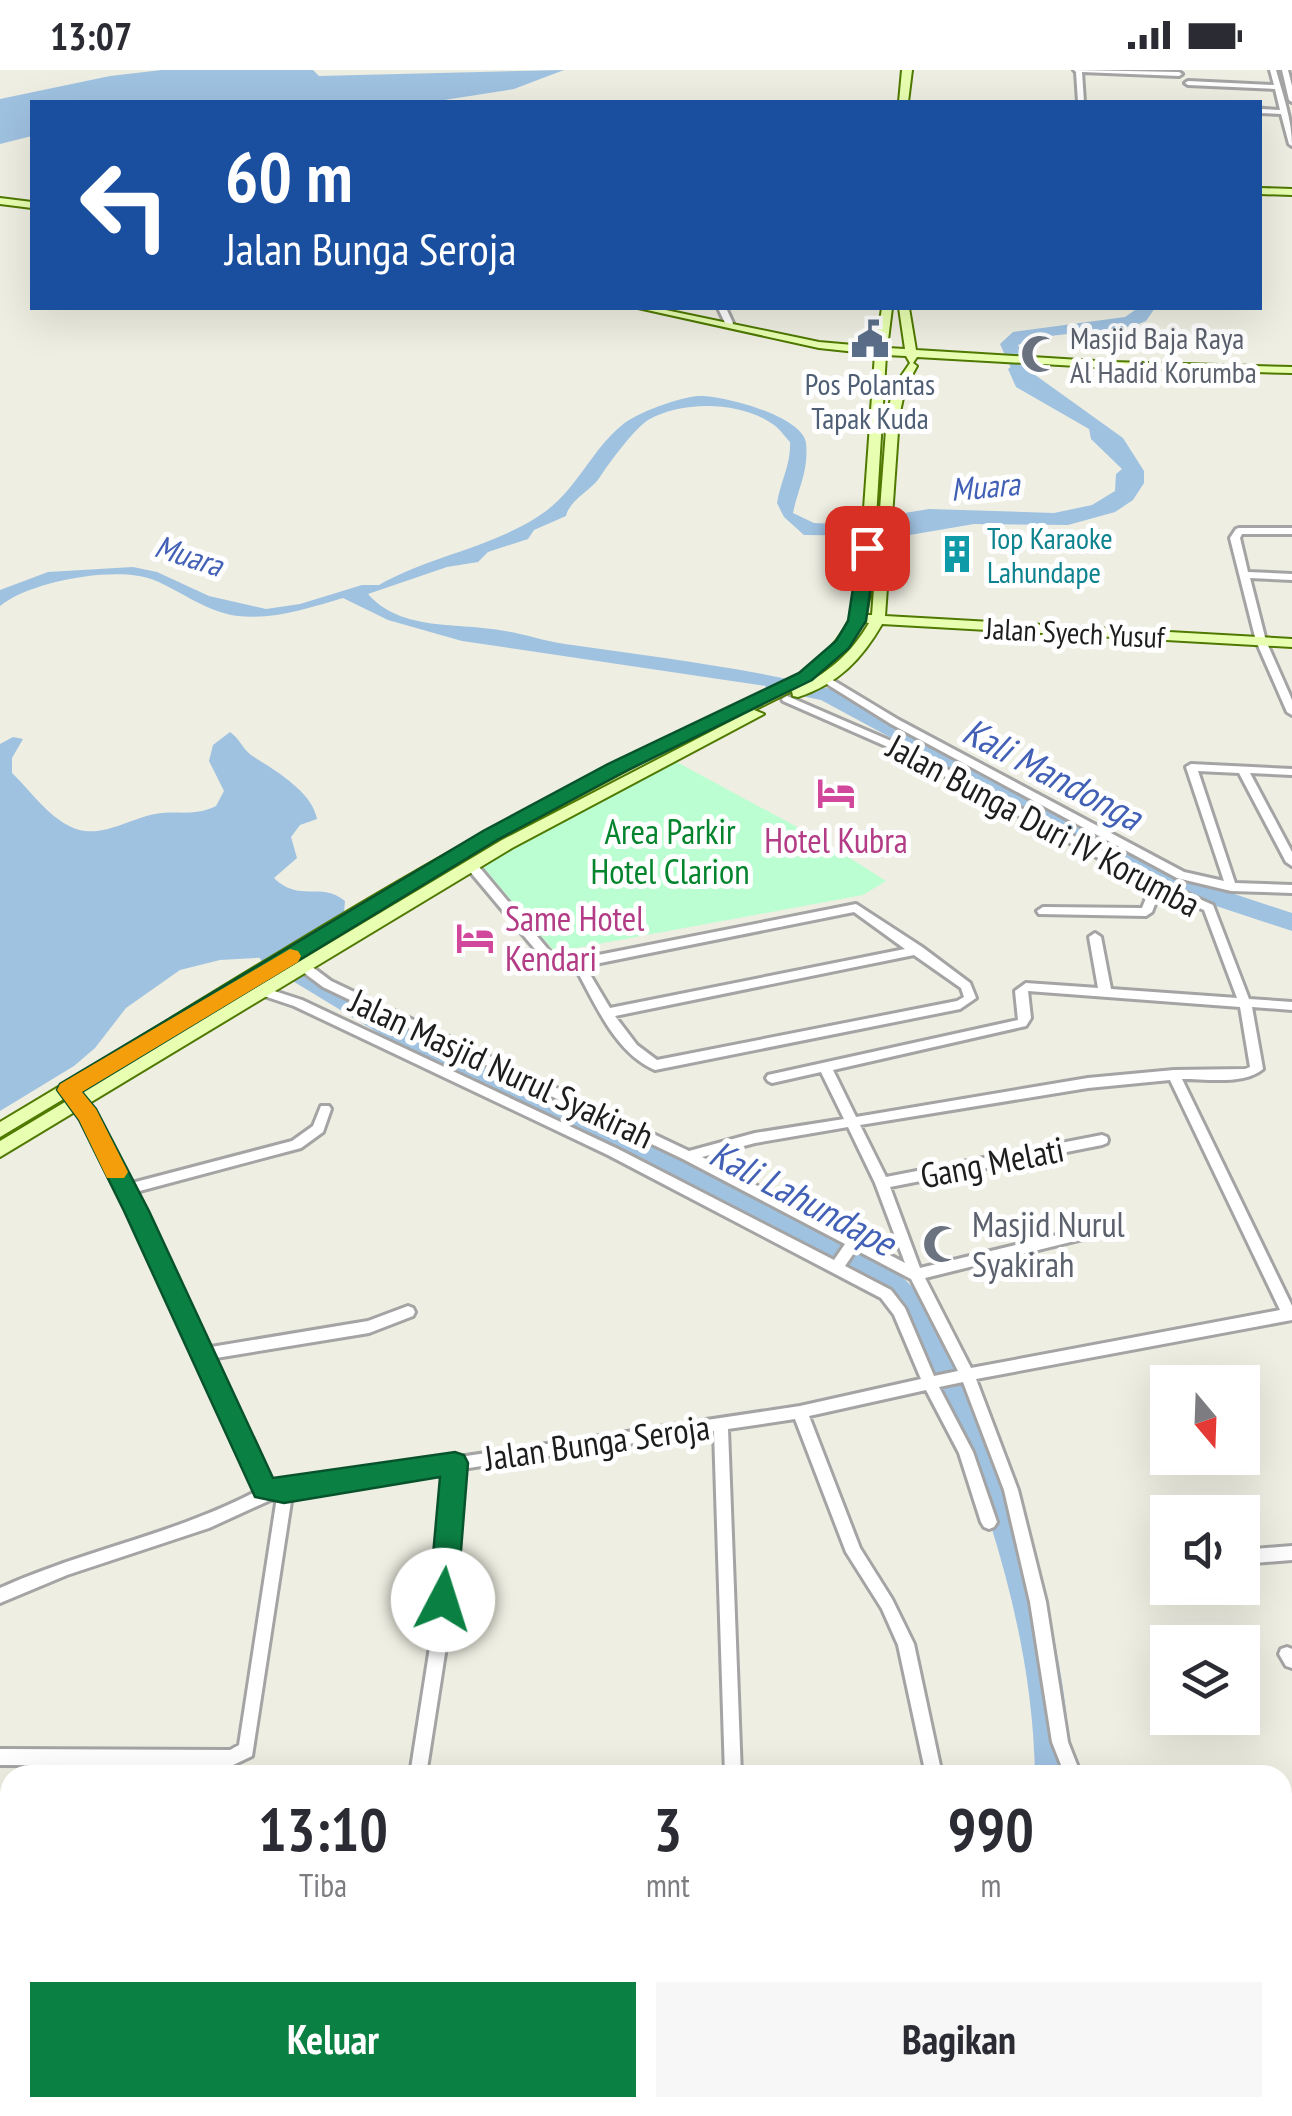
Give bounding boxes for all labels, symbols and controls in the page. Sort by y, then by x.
text: 13:07 [50,11,132,60]
text: 60 m [225,131,353,221]
icon: left [60,140,190,270]
text: Jalan Bunga Seroja [225,219,516,277]
public building icon: Pos Polantas Tapak Kuda [849,318,891,360]
place label: Masjid Baja Raya Al Hadid Korumba [1070,318,1257,391]
mosque icon: Masjid Baja Raya Al Hadid Korumba [1019,333,1061,375]
place label: Pos Polantas Tapak Kuda [805,364,935,437]
water label: Muara [949,462,1023,510]
pin [825,506,910,591]
place label: Top Karaoke Lahundape [987,518,1113,591]
icon: arrive [840,521,895,576]
water label: Muara [150,524,230,586]
building icon: Top Karaoke Lahundape [936,533,978,575]
street label: Jalan Syech Yusuf [983,608,1167,656]
water label: Kali Mandonga [955,705,1152,841]
street label: Jalan Bunga Duri IV Korumba [879,723,1208,927]
hotel icon: Hotel Kubra [815,772,857,814]
park label: Area Parkir Hotel Clarion [590,808,750,894]
place label: Hotel Kubra [764,817,908,863]
place label: Same Hotel Kendari [505,895,644,981]
hotel icon: Same Hotel Kendari [454,917,496,959]
street label: Jalan Masjid Nurul Syakirah [342,977,661,1159]
street label: Gang Melati [916,1126,1068,1198]
water label: Kali Lahundape [702,1128,906,1267]
place label: Masjid Nurul Syakirah [972,1201,1125,1287]
mosque icon: Masjid Nurul Syakirah [921,1223,963,1265]
north arrow [1150,1365,1260,1475]
map controls [1150,1365,1260,1735]
street label: Jalan Bunga Seroja [481,1403,712,1481]
button: sound [1150,1495,1260,1605]
position arrow [391,1548,495,1652]
button: layers [1150,1625,1260,1735]
text: 13:10 [258,1790,388,1868]
text: 3 [654,1790,682,1868]
text: 990 [948,1790,1034,1868]
text: Tiba [299,1864,347,1906]
text: mnt [646,1864,690,1906]
text: m [980,1864,1001,1906]
button: Keluar [30,1982,636,2097]
button: Bagikan [656,1982,1262,2097]

